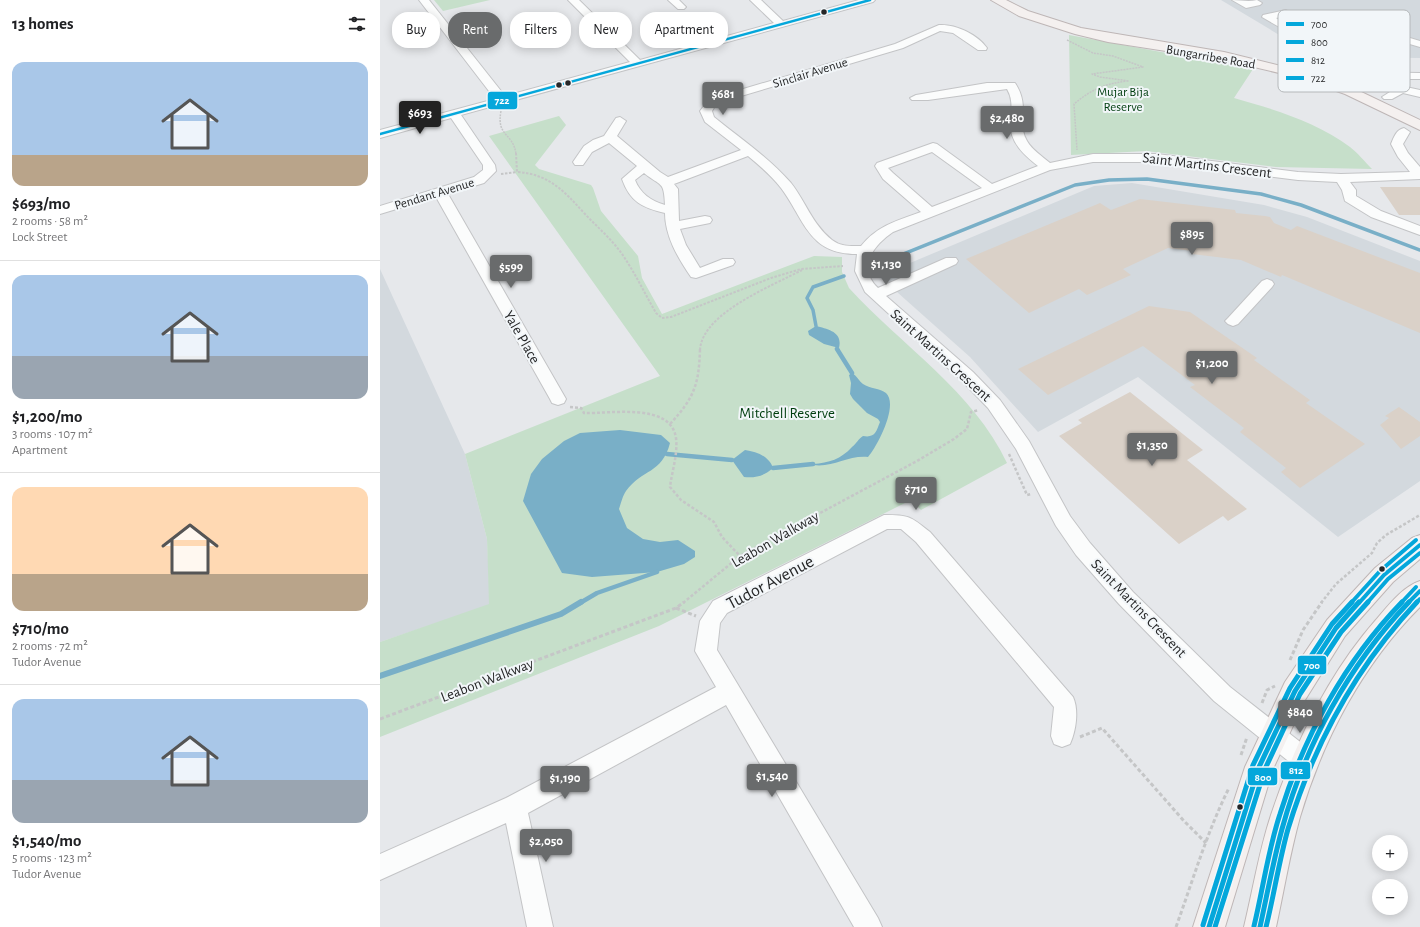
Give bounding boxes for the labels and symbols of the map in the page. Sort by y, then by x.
unlabelled marker [819,7,829,17]
legend [1278,10,1410,92]
text: 700 [1311,19,1327,30]
text: 800 [1311,37,1328,48]
street label: Bungarribee Road [1165,43,1257,72]
text: 812 [1311,55,1325,66]
street label: Sinclair Avenue [771,56,849,91]
text: 722 [1311,73,1326,84]
unlabelled marker [563,78,573,88]
unlabelled marker [554,80,564,90]
pin: $681 [699,82,747,116]
park label: Mujar Bija Reserve [1097,86,1149,114]
line badge: 722 [487,91,518,110]
text: 722 [494,95,510,106]
pin: $693 [396,101,444,135]
pin: $2,480 [974,106,1040,140]
street label: Saint Martins Crescent [1142,150,1273,181]
street label: Pendant Avenue [393,176,476,213]
pin: $895 [1168,222,1216,256]
pin: $1,130 [853,252,919,286]
pin: $599 [487,255,535,289]
street label: Saint Martins Crescent [887,306,994,405]
street label: Yale Place [501,308,543,366]
pin: $1,200 [1179,351,1245,385]
park label: Mitchell Reserve [739,406,835,421]
pin: $1,350 [1119,433,1185,467]
pin: $710 [892,477,940,511]
street label: Leabon Walkway [729,508,822,570]
street label: Tudor Avenue [724,552,817,613]
street label: Saint Martins Crescent [1088,556,1189,660]
unlabelled marker [1377,564,1387,574]
line badge: 700 [1297,655,1327,675]
street label: Leabon Walkway [439,656,536,705]
text: 700 [1304,660,1320,671]
pin: $840 [1276,700,1324,734]
line badge: 812 [1280,761,1311,780]
pin: $1,540 [739,764,805,798]
text: 812 [1289,765,1303,776]
pin: $1,190 [532,766,598,800]
line badge: 800 [1247,767,1278,786]
text: 800 [1255,772,1272,783]
unlabelled marker [1235,802,1245,812]
pin: $2,050 [513,829,579,863]

